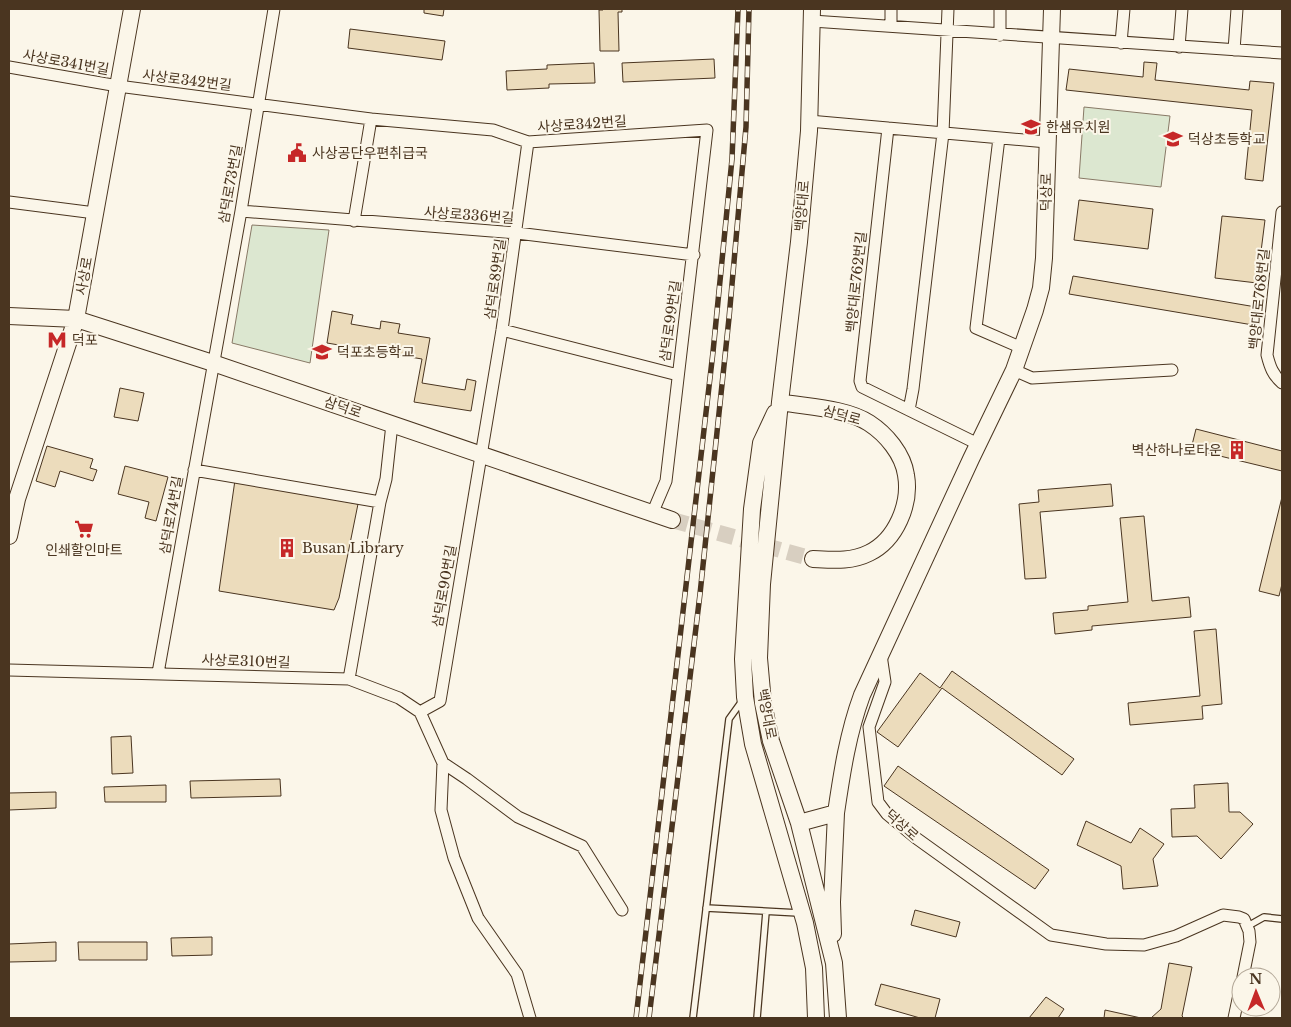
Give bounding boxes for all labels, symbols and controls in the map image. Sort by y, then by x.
street label: 사상로341번길 [21,46,111,78]
street label: 사상로342번길 [141,66,233,94]
street label: 사상로342번길 [537,112,627,136]
school or university icon: 한샘유치원 [1020,116,1042,138]
place label: 한샘유치원 [1046,118,1110,136]
school or university icon: 덕상초등학교 [1162,128,1184,150]
place label: 덕상초등학교 [1188,130,1265,148]
public building icon: 사상공단우편취급국 [286,142,308,164]
street label: 삼덕로73번길 [214,143,246,225]
place label: 사상공단우편취급국 [312,144,428,162]
street label: 덕상로 [1037,172,1055,211]
street label: 백양대로 [791,179,813,232]
street label: 사상로336번길 [423,203,515,227]
street label: 백양대로762번길 [842,230,870,334]
street label: 삼덕로89번길 [480,237,510,321]
street label: 백양대로768번길 [1245,247,1273,351]
street label: 사상로 [72,255,96,297]
street label: 삼덕로99번길 [655,279,685,363]
metro station icon: 덕포 [46,329,68,351]
place label: 덕포 [72,331,98,349]
school or university icon: 덕포초등학교 [311,341,333,363]
place label: 덕포초등학교 [337,343,414,361]
street label: 삼덕로 [322,392,364,422]
street label: 삼덕로 [821,401,863,429]
building icon: 벽산하나로타운 [1226,439,1248,461]
place label: 벽산하나로타운 [1132,441,1222,459]
street label: 삼덕로74번길 [155,474,187,556]
supermarket icon: 인쇄할인마트 [73,518,95,540]
building icon: Busan Library [276,537,298,559]
place label: Busan Library [302,539,404,557]
place label: 인쇄할인마트 [45,541,123,559]
street label: 삼덕로90번길 [428,543,460,629]
street label: 사상로310번길 [201,650,291,672]
street label: 백양대로 [753,687,781,741]
street label: 덕상로 [882,806,923,845]
north arrow [1231,967,1281,1017]
text: N [1249,970,1263,988]

